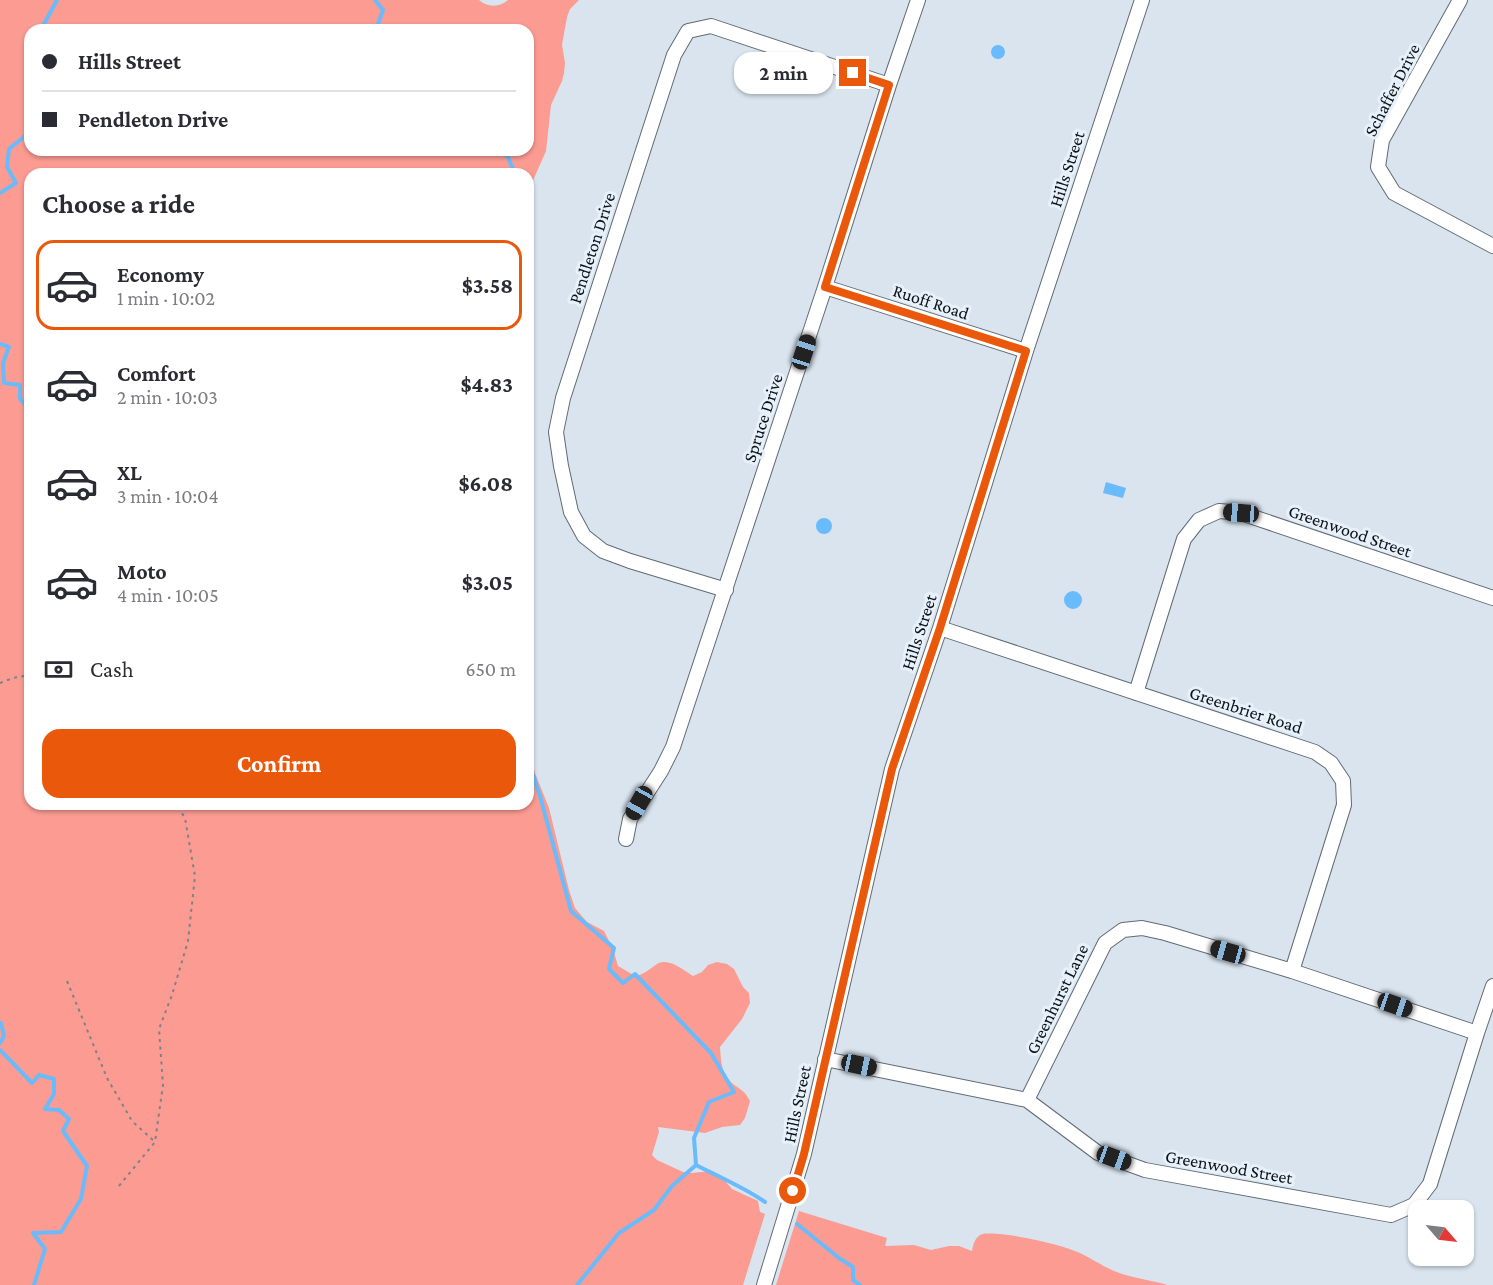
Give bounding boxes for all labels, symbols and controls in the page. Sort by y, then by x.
street label: Schaffer Drive [1360,40,1424,140]
text: Hills Street [78,49,181,74]
callout: 2 min [733,52,832,94]
route end [839,59,866,86]
text: 2 min [759,62,808,84]
text: Pendleton Drive [78,107,228,132]
street label: Hills Street [1045,128,1089,209]
text: Choose a ride [42,189,195,219]
street label: Pendleton Drive [565,190,619,306]
icon: car [45,258,99,312]
text: Economy [117,262,204,287]
text: $3.58 [462,273,513,298]
street label: Ruoff Road [890,280,972,324]
text: 1 min · 10:02 [117,287,215,309]
car [790,332,818,372]
icon: car [45,357,99,411]
text: Comfort [117,361,195,386]
street label: Spruce Drive [739,371,787,465]
text: $4.83 [461,372,513,397]
text: 2 min · 10:03 [117,386,218,408]
icon: car [45,456,99,510]
text: XL [117,460,142,485]
text: $6.08 [458,471,513,496]
text: 3 min · 10:04 [117,485,219,507]
street label: Greenwood Street [1286,501,1415,562]
car [1222,503,1260,523]
icon: car [45,555,99,609]
text: Moto [117,559,167,584]
text: $3.05 [462,570,513,595]
text: 4 min · 10:05 [117,584,219,606]
street label: Hills Street [897,591,941,672]
icon: cash [42,653,75,686]
text: Cash [90,657,134,682]
text: 650 m [466,658,516,680]
street label: Greenbrier Road [1187,682,1305,738]
button: Confirm [42,729,516,798]
car [622,783,656,823]
car [1208,938,1248,966]
street label: Greenhurst Lane [1022,941,1092,1057]
car [1375,991,1415,1019]
car [840,1052,878,1078]
street label: Hills Street [779,1062,815,1145]
car [1094,1143,1134,1173]
street label: Greenwood Street [1164,1146,1295,1188]
route start [779,1177,806,1204]
north arrow [1408,1200,1474,1266]
map controls [1408,1200,1474,1266]

